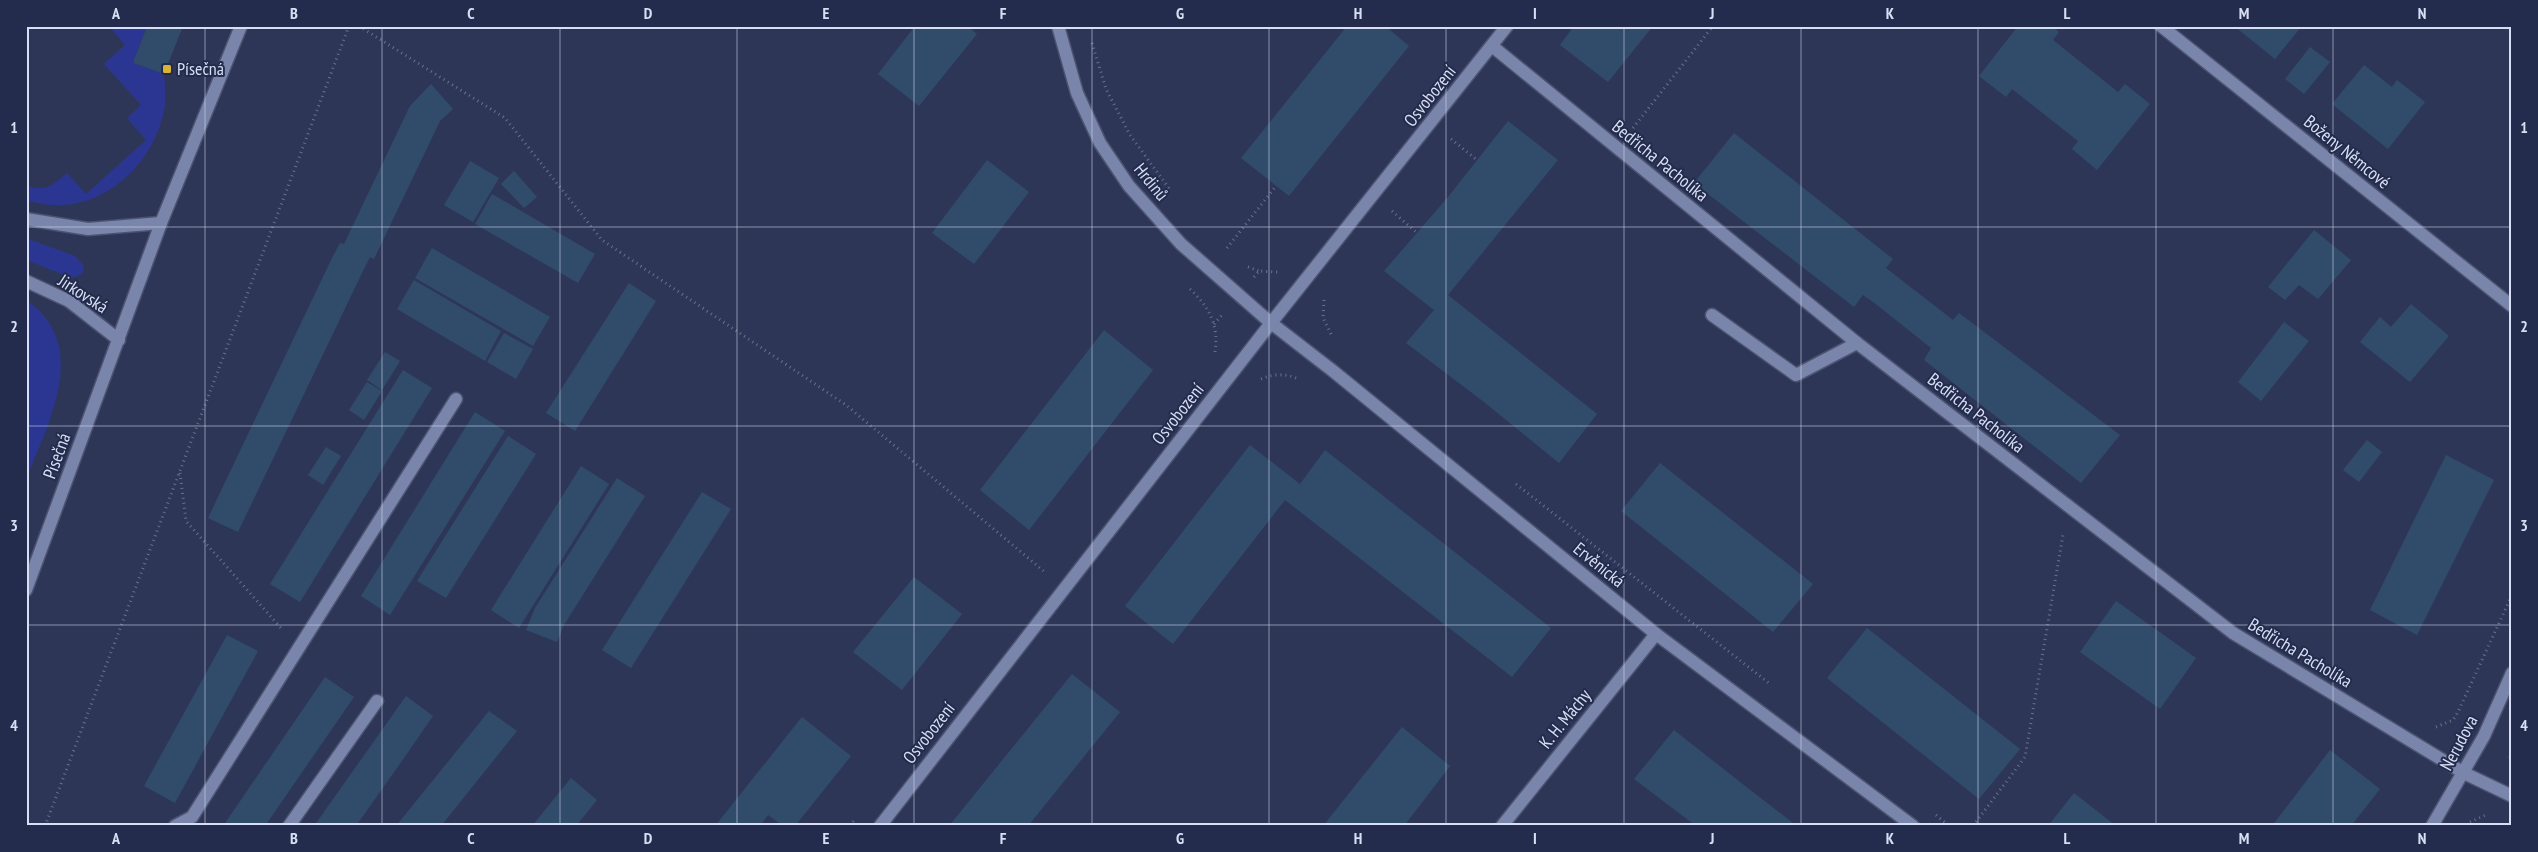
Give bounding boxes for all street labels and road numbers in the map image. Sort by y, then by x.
street label: Osvobození [1399,60,1461,131]
street label: Boženy Němcové [2299,110,2395,193]
street label: Bedřicha Pacholíka [1608,115,1713,206]
street label: Hrdinů [1129,158,1174,205]
street label: Jirkovská [53,268,113,318]
street label: Bedřicha Pacholíka [1923,367,2030,458]
street label: Osvobození [1147,378,1209,449]
street label: Písečná [38,430,75,482]
street label: Ervěnická [1569,537,1630,592]
street label: Bedřicha Pacholíka [2244,613,2356,693]
street label: K. H. Máchy [1534,684,1596,753]
street label: Osvobození [898,697,960,768]
street label: Nerudova [2434,711,2483,774]

